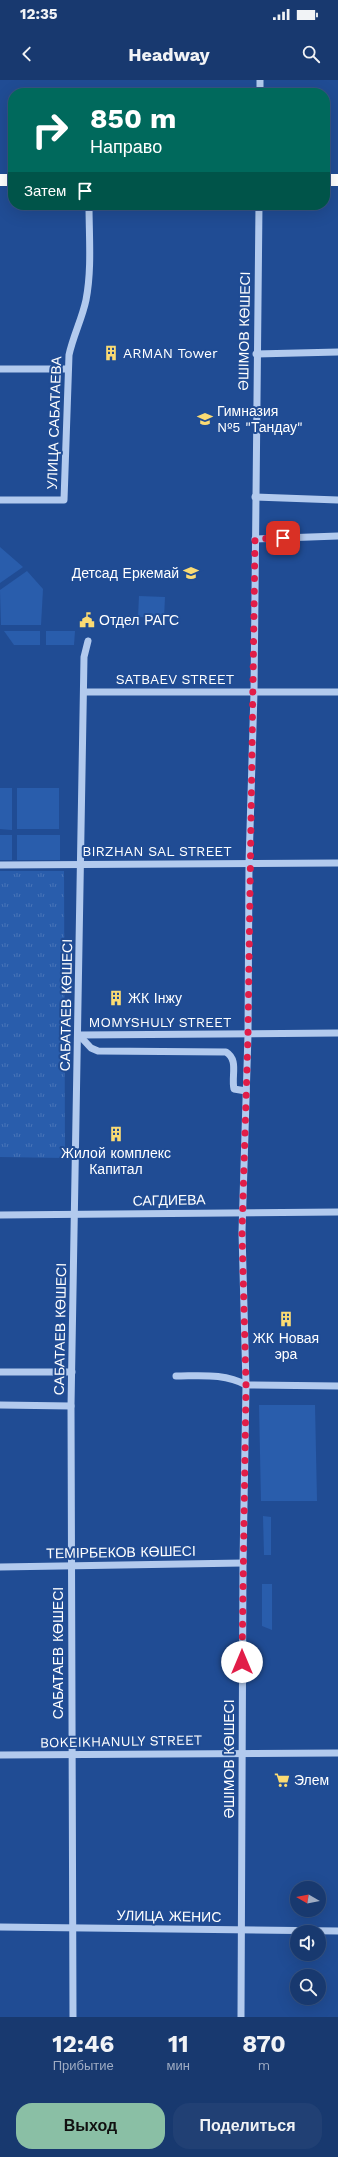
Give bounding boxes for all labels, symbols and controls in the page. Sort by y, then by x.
text: 12:35 [20,5,58,23]
icon: back [16,43,38,65]
icon: search [300,43,322,65]
text: Headway [128,44,210,65]
text: 850 m [90,102,176,135]
icon: right [24,104,76,156]
text: Направо [90,136,162,157]
icon: arrive [74,180,96,202]
text: Затем [24,182,66,200]
street label: ӘШІМОВ КӨШЕСІ [235,271,253,391]
building icon: ARMAN Tower [102,344,120,362]
place label: ARMAN Tower [123,345,218,361]
street label: УЛИЦА САБАТАЕВА [44,355,64,490]
place label: Гимназия №5 "Тандау" [217,403,303,435]
school or university icon: Гимназия №5 "Тандау" [196,410,214,428]
pin [266,521,300,555]
icon: arrive [272,527,294,549]
school or university icon: Детсад Еркемай [182,564,200,582]
place label: Детсад Еркемай [72,565,179,581]
public building icon: Отдел РАГС [78,611,96,629]
place label: Отдел РАГС [99,612,179,628]
street label: SATBAEV STREET [116,671,235,687]
street label: BIRZHAN SAL STREET [82,843,232,859]
street label: САБАТАЕВ КӨШЕСІ [57,939,75,1071]
building icon: ЖК Інжу [107,989,125,1007]
place label: ЖК Інжу [128,990,182,1006]
street label: MOMYSHULY STREET [89,1014,232,1030]
building icon: Жилой комплекс Капитал [107,1125,125,1143]
place label: Жилой комплекс Капитал [61,1145,171,1177]
street label: САГДИЕВА [132,1191,206,1209]
street label: САБАТАЕВ КӨШЕСІ [51,1263,69,1395]
building icon: ЖК Новая эра [277,1310,295,1328]
place label: ЖК Новая эра [253,1330,319,1362]
street label: ТЕМІРБЕКОВ КӨШЕСІ [46,1543,196,1561]
street label: САБАТАЕВ КӨШЕСІ [50,1587,66,1719]
position arrow [221,1641,263,1683]
street label: ӘШІМОВ КӨШЕСІ [221,1699,237,1819]
street label: BOKEIKHANULY STREET [40,1732,203,1750]
supermarket icon: Элем [273,1771,291,1789]
place label: Элем [294,1772,329,1788]
north arrow [290,1881,326,1917]
map controls [290,1881,326,2005]
street label: УЛИЦА ЖЕНИС [117,1907,221,1925]
button: sound [290,1925,326,1961]
button: search [290,1969,326,2005]
text: 12:46 [52,2030,114,2058]
text: 11 [168,2030,189,2058]
text: 870 [242,2030,286,2058]
text: Прибытие [53,2058,114,2073]
text: мин [167,2058,190,2073]
text: m [258,2058,270,2073]
button: Выход [16,2103,165,2149]
button: Поделиться [173,2103,322,2149]

